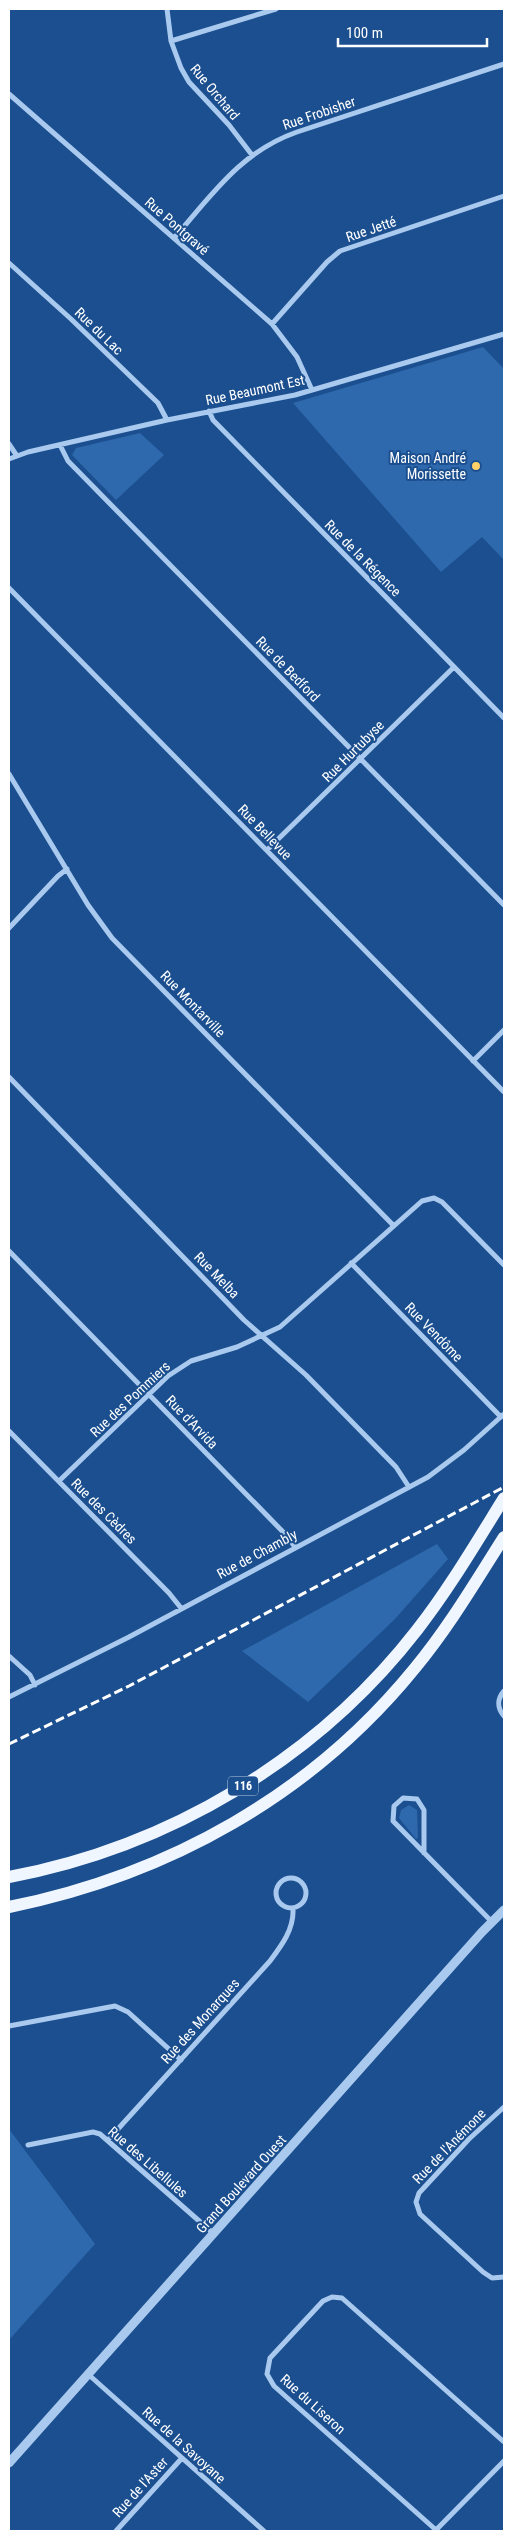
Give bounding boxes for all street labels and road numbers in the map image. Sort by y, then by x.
street label: Rue Orchard [187,61,243,123]
street label: Rue Frobisher [281,93,357,133]
street label: Rue Pontgravé [142,194,213,258]
street label: Rue Jetté [344,213,399,245]
street label: Rue du Lac [72,304,126,358]
street label: Rue Beaumont Est [204,372,306,408]
street label: Rue de la Régence [322,517,405,600]
street label: Rue de Bedford [253,633,323,705]
street label: Rue Hurtubyse [319,717,387,785]
street label: Rue Bellevue [235,801,296,863]
street label: Rue Montarville [157,968,229,1041]
street label: Rue Melba [191,1249,243,1301]
street label: Rue Vendôme [402,1299,466,1365]
street label: Rue des Pommiers [87,1358,173,1440]
street label: Rue d'Arvida [163,1392,221,1452]
street label: Rue des Cèdres [68,1475,140,1547]
street label: Rue de Chambly [214,1526,300,1582]
road number: 116 [228,1776,258,1795]
street label: Rue des Monarques [158,1975,242,2067]
street label: Rue de l'Anémone [409,2105,489,2187]
street label: Rue des Libellules [105,2123,191,2201]
street label: Grand Boulevard Ouest [193,2132,289,2236]
street label: Rue du Liseron [277,2371,349,2437]
street label: Rue de la Savoyane [139,2403,229,2487]
street label: Rue de l'Aster [109,2454,171,2520]

